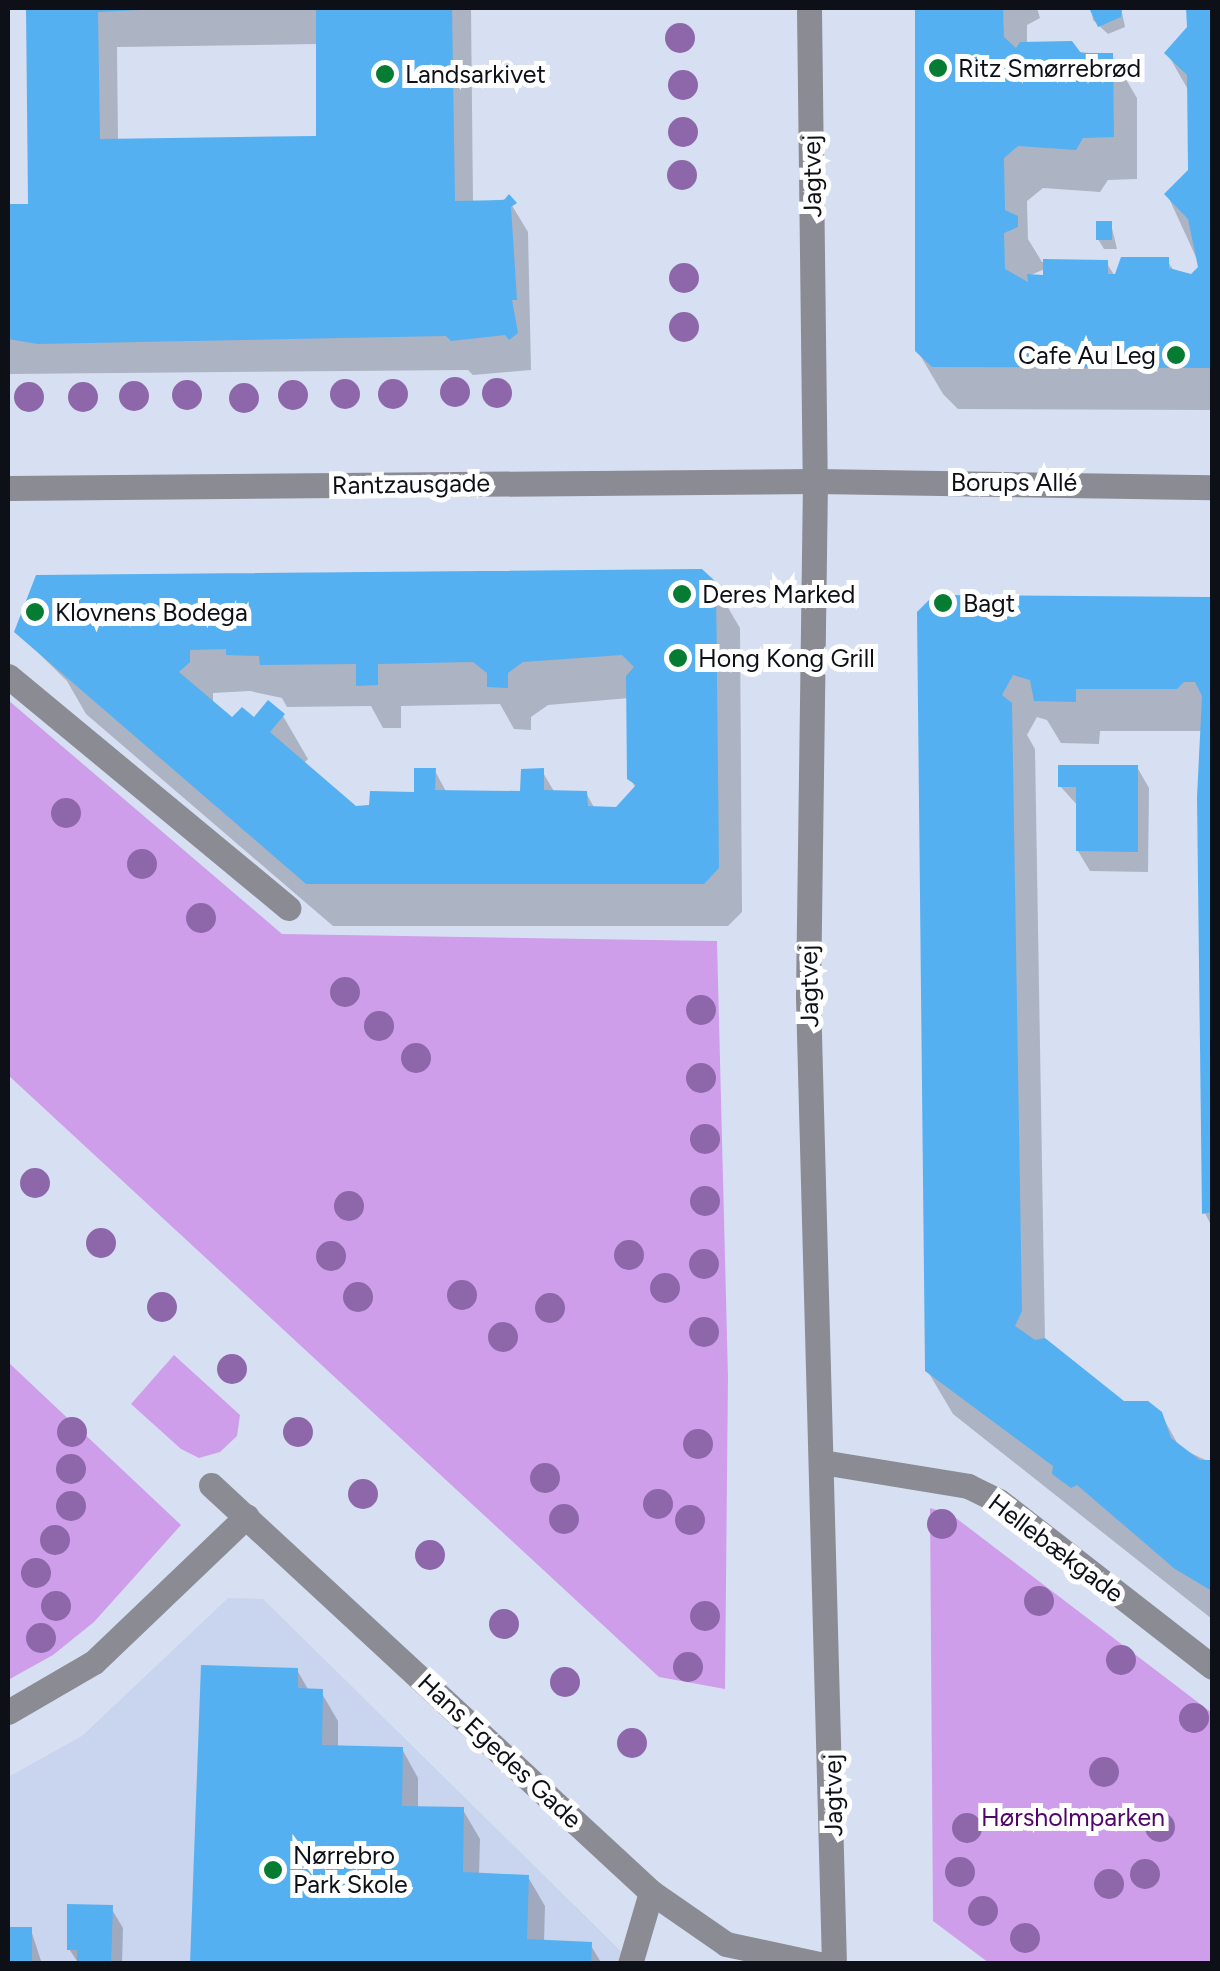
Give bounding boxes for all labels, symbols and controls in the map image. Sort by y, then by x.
place label: Ritz Smørrebrød [958,53,1141,83]
marker: Ritz Smørrebrød [927,57,949,79]
place label: Landsarkivet [405,59,546,89]
marker: Landsarkivet [374,63,396,85]
street label: Jagtvej [796,134,828,218]
place label: Cafe Au Leg [1018,340,1156,370]
marker: Cafe Au Leg [1165,344,1187,366]
street label: Borups Allé [951,467,1077,497]
street label: Rantzausgade [332,468,490,500]
place label: Deres Marked [702,579,855,609]
marker: Deres Marked [671,583,693,605]
place label: Bagt [963,588,1015,618]
marker: Bagt [932,592,954,614]
place label: Klovnens Bodega [55,597,248,627]
marker: Klovnens Bodega [24,601,46,623]
place label: Hong Kong Grill [698,643,875,673]
marker: Hong Kong Grill [667,647,689,669]
street label: Jagtvej [793,944,825,1028]
street label: Hellebækgade [983,1487,1129,1609]
street label: Hans Egedes Gade [412,1668,588,1834]
street label: Jagtvej [817,1753,849,1837]
park label: Hørsholmparken [981,1802,1165,1832]
place label: Nørrebro Park Skole [293,1841,408,1900]
marker: Nørrebro Park Skole [262,1859,284,1881]

